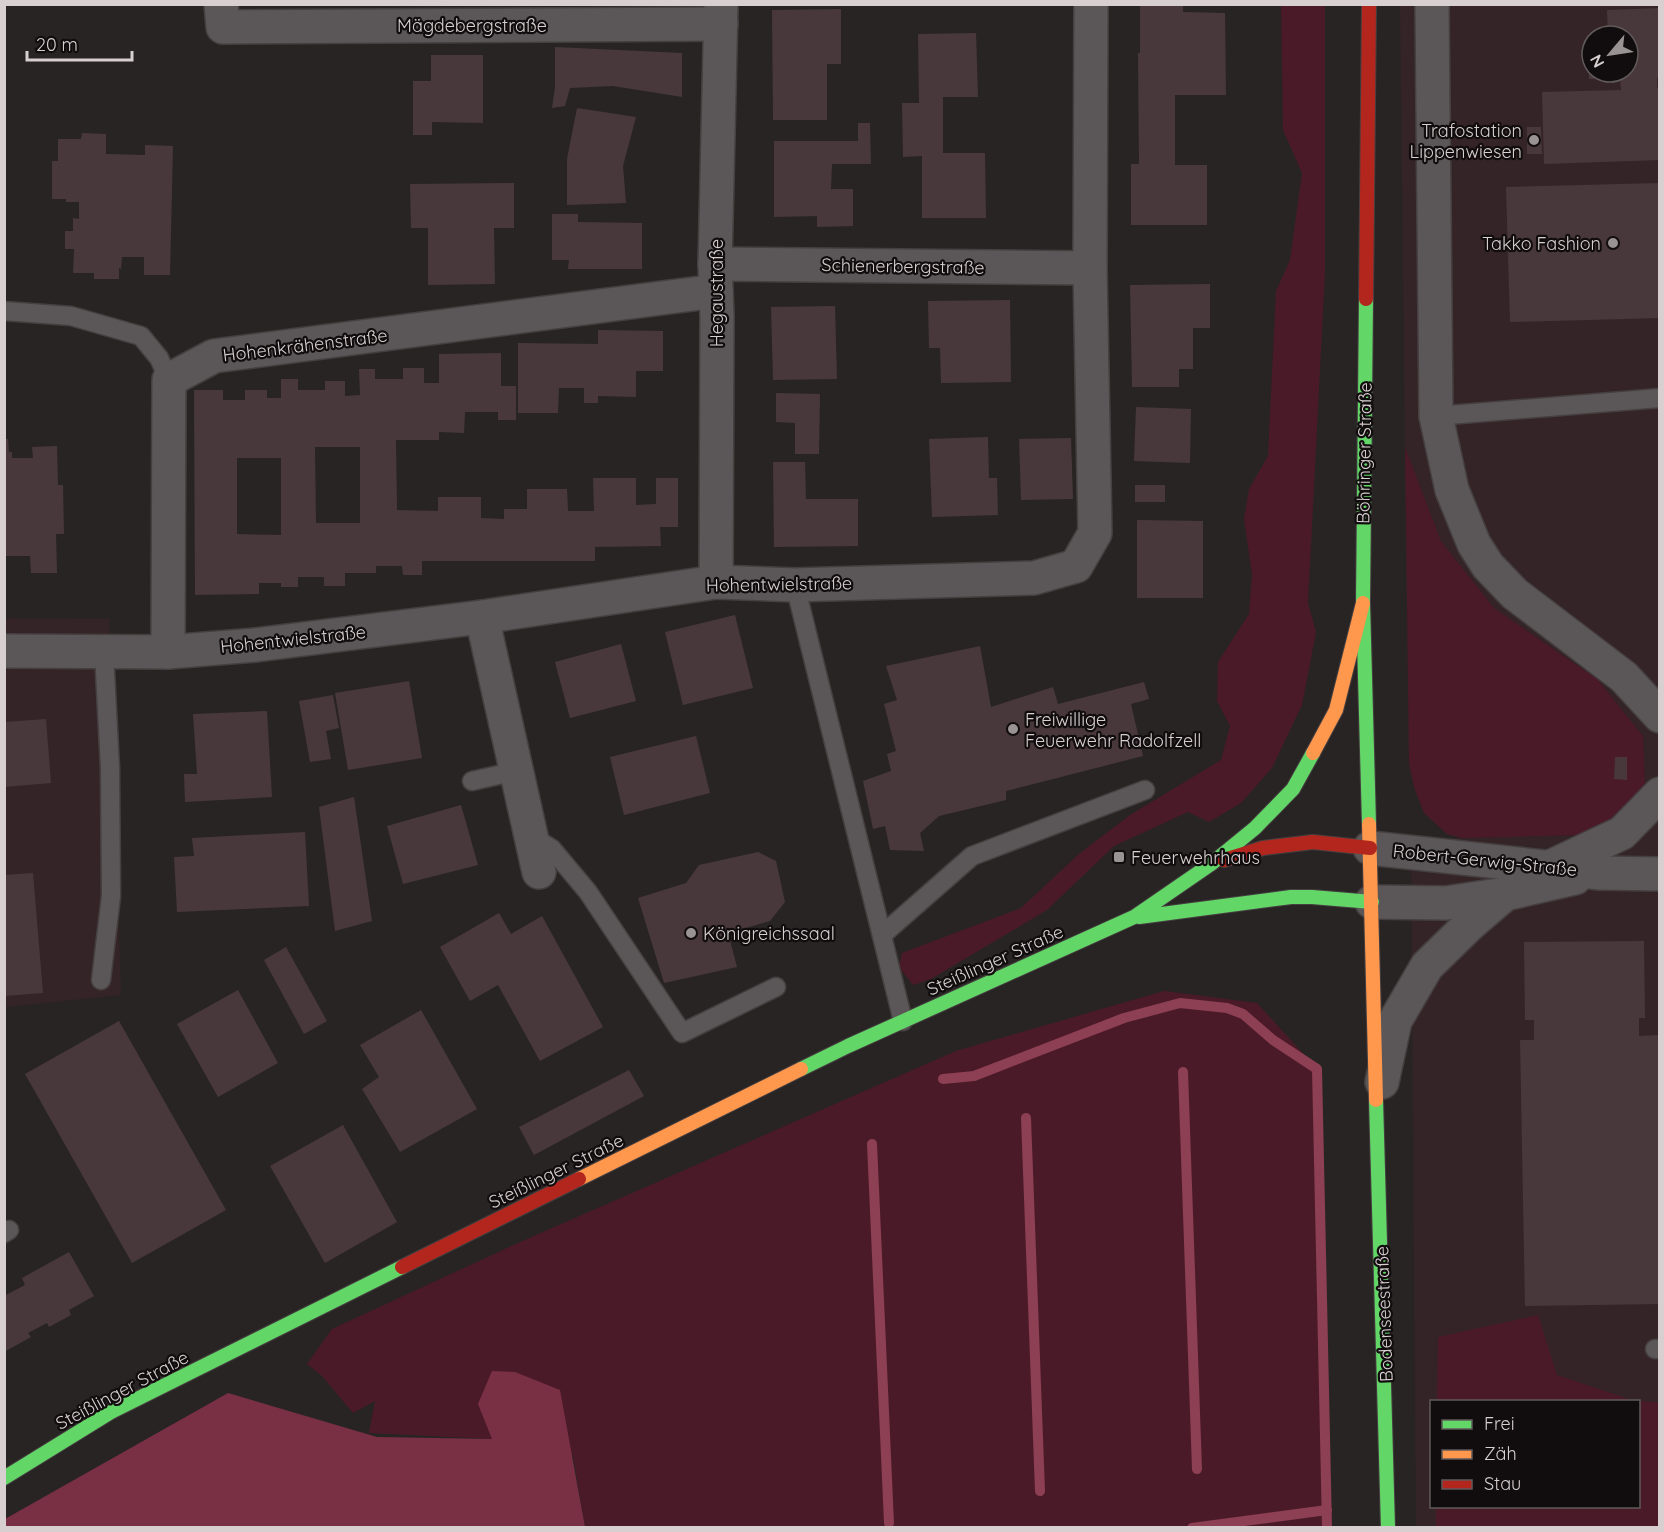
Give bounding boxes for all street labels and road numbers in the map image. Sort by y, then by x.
street label: Mägdebergstraße [397,14,547,37]
street label: Hegaustraße [705,239,728,347]
street label: Schienerbergstraße [821,253,985,279]
street label: Hohenkrähenstraße [221,323,389,367]
street label: Böhringer Straße [1351,382,1377,524]
street label: Hohentwielstraße [706,571,852,597]
street label: Hohentwielstraße [219,620,367,658]
street label: Robert-Gerwig-Straße [1392,839,1578,881]
street label: Steißlinger Straße [923,920,1067,1000]
street label: Steißlinger Straße [485,1128,627,1214]
street label: Bodenseestraße [1370,1246,1398,1382]
street label: Steißlinger Straße [52,1345,192,1435]

